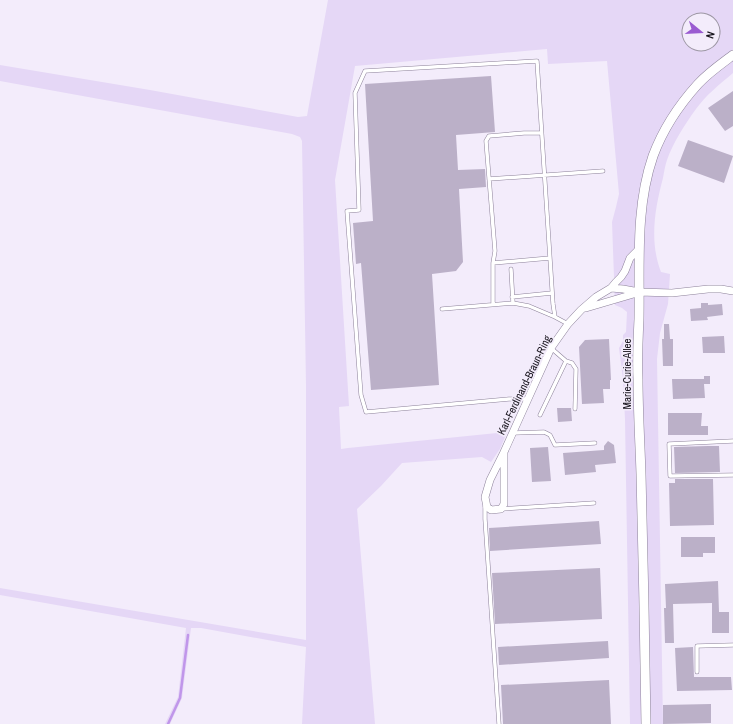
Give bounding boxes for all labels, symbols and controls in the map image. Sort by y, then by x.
north arrow [681,12,721,52]
text: N [703,30,718,40]
street label: Karl-Ferdinand-Braun-Ring [494,333,554,437]
street label: Marie-Curie-Allee [620,338,634,410]

